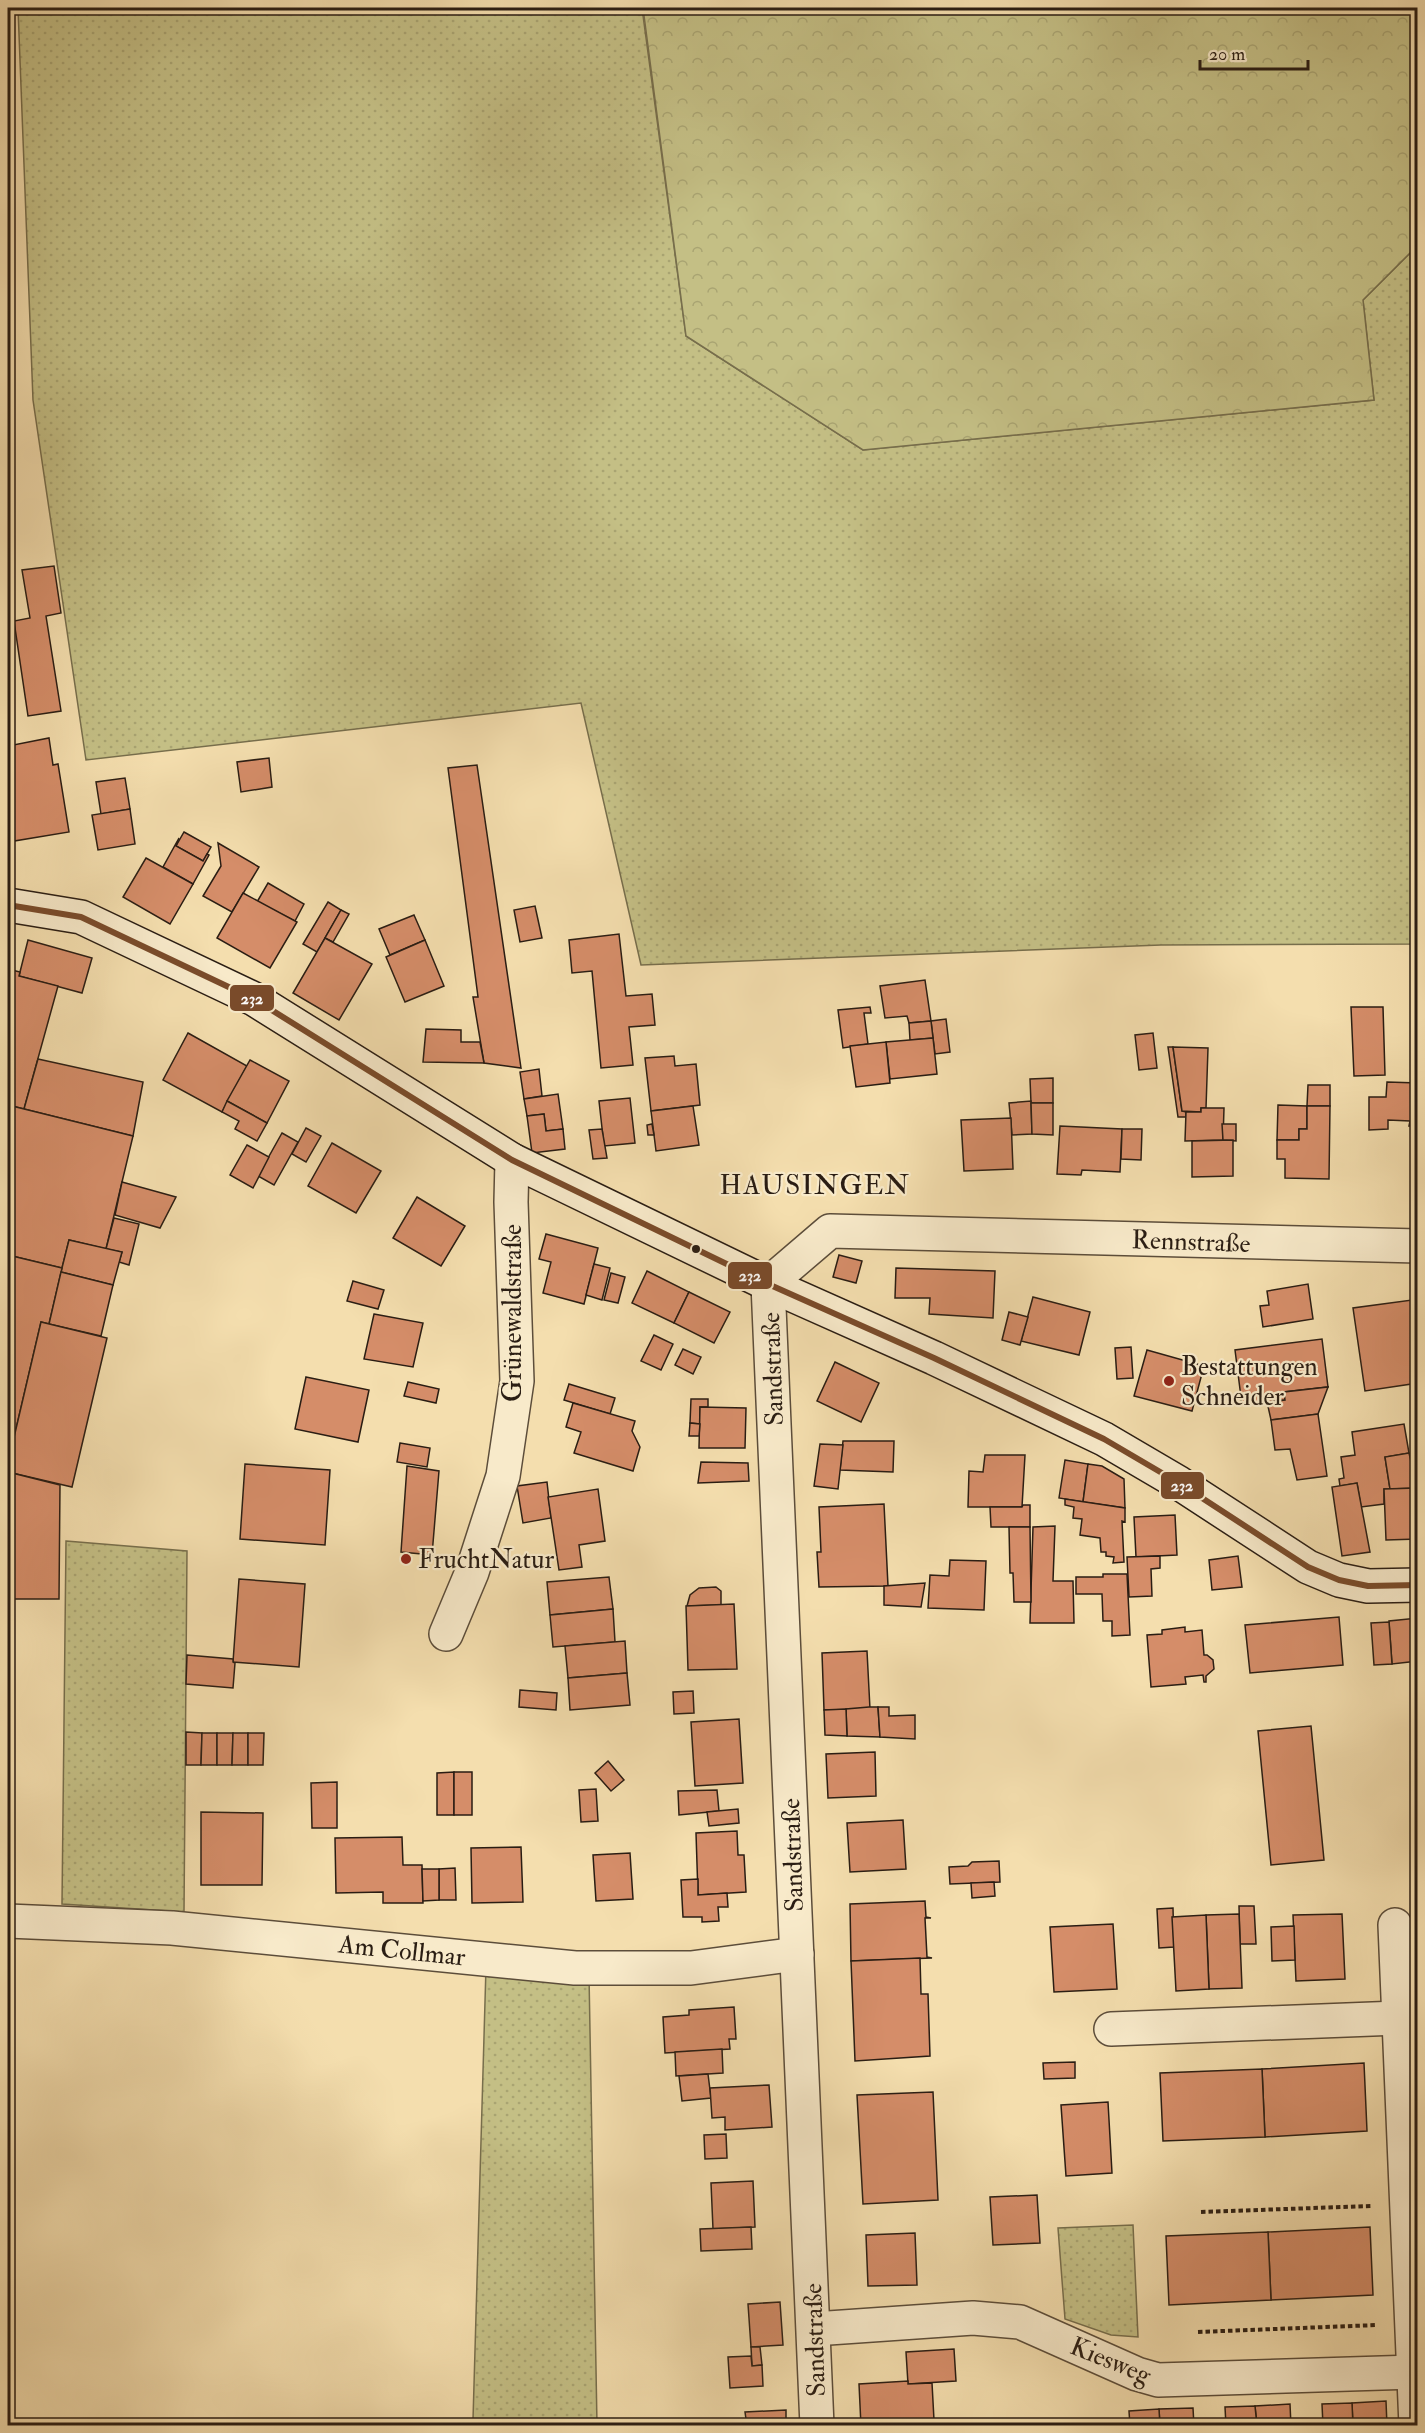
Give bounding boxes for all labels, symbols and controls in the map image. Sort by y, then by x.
scale bar [1200,33,1308,71]
text: 20 m [1209,43,1245,66]
line badge: 232 [229,984,275,1012]
text: 232 [241,989,263,1009]
district label: HAUSINGEN [720,1169,910,1202]
street label: Grünewaldstraße [497,1224,529,1402]
street label: Rennstraße [1131,1224,1251,1260]
unlabelled marker [690,1243,702,1255]
line badge: 232 [727,1261,773,1290]
text: 232 [739,1266,761,1286]
street label: Sandstraße [755,1311,791,1426]
place label: Bestattungen Schneider [1181,1351,1318,1413]
marker: Bestattungen Schneider [1162,1374,1176,1388]
line badge: 232 [1160,1471,1205,1500]
text: 232 [1171,1476,1193,1496]
place label: FruchtNatur [418,1544,554,1576]
marker: FruchtNatur [399,1552,413,1566]
street label: Sandstraße [775,1797,811,1912]
street label: Am Collmar [336,1928,467,1974]
street label: Sandstraße [797,2282,833,2397]
street label: Kiesweg [1066,2330,1157,2392]

